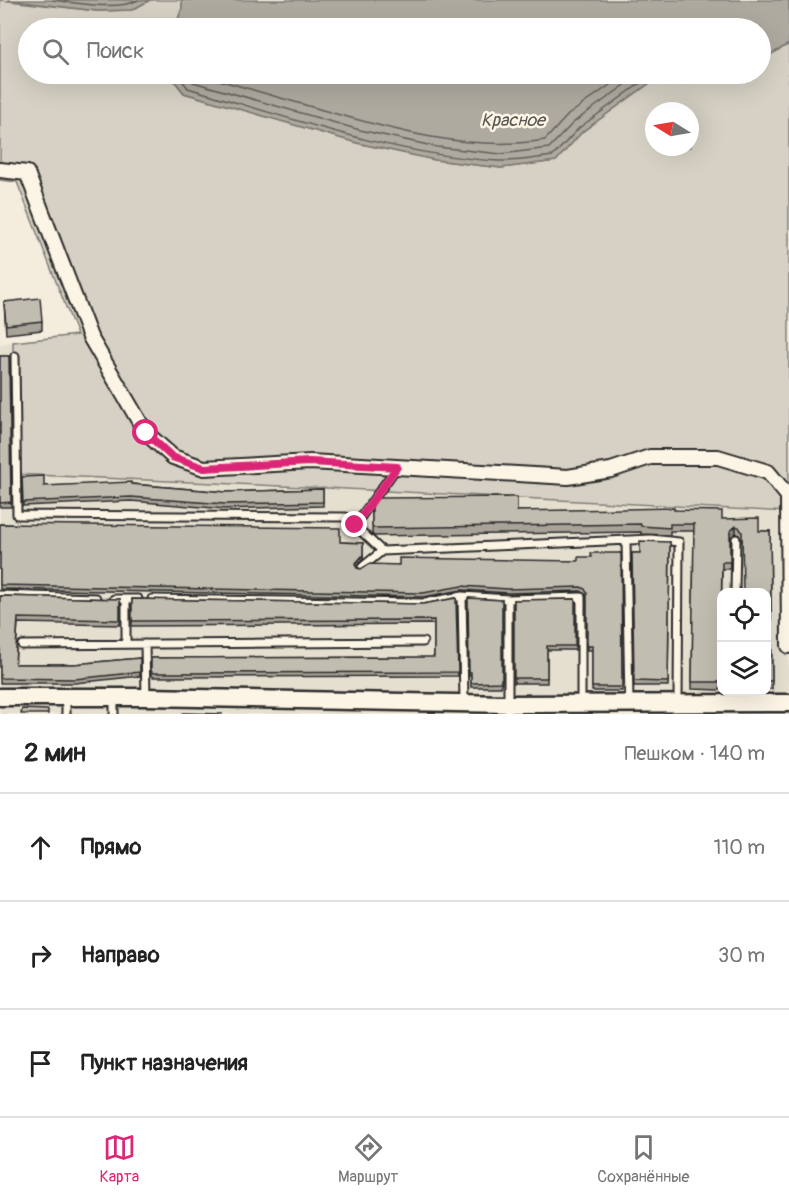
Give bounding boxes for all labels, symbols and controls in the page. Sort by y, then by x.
search box [18,18,771,84]
icon: search [39,35,72,68]
text: Поиск [87,37,144,65]
north arrow [645,102,699,156]
water label: Красное [481,109,547,132]
route start [132,419,158,445]
route end [341,511,367,537]
map controls [717,588,771,696]
button: locate [717,588,771,642]
button: layers [717,642,771,696]
text: 2 мин [24,737,86,769]
text: Пешком · 140 m [624,741,765,766]
icon: ahead [24,831,57,864]
text: Прямо [81,833,141,861]
text: 110 m [714,835,765,860]
icon: right [24,939,57,972]
text: Направо [81,941,160,969]
text: 30 m [718,943,765,968]
icon: arrive [24,1047,57,1080]
text: Пункт назначения [81,1049,248,1077]
tab: Карта [99,1131,139,1187]
tab: Маршрут [338,1131,398,1187]
tab: Сохранённые [597,1131,690,1187]

